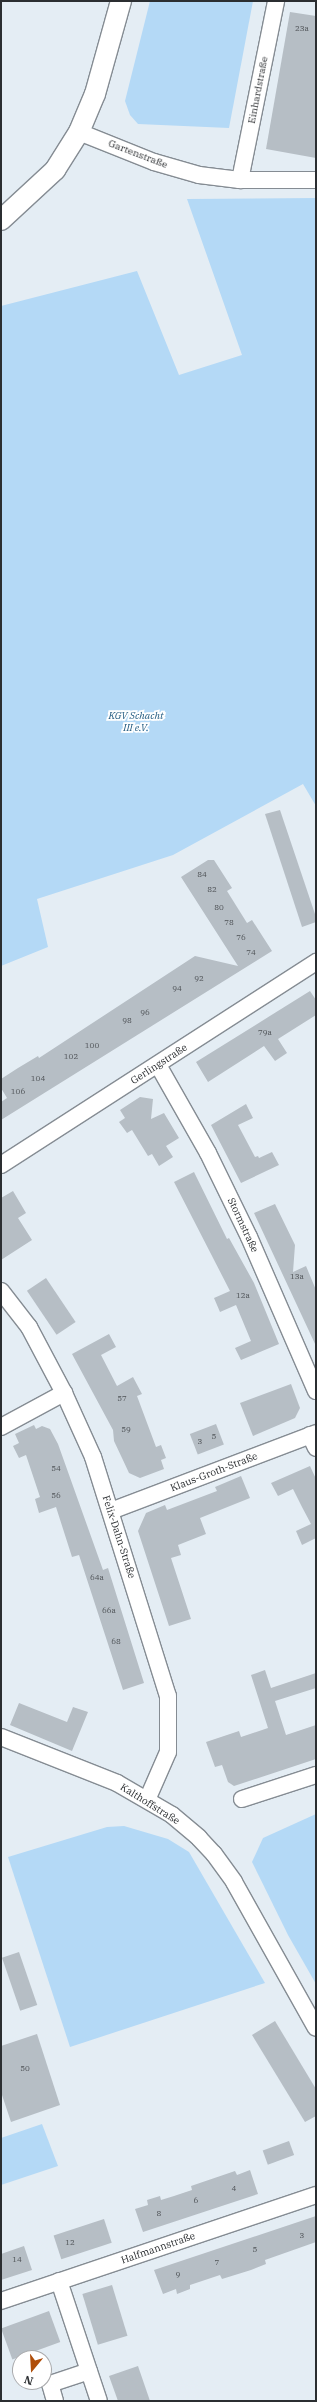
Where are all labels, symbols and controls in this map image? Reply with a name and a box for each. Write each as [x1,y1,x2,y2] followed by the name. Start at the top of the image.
[295,24,309,34] house number: 23a
[246,55,270,125] street label: Einhardstraße
[107,137,169,171] street label: Gartenstraße
[108,709,164,732] park label: KGV Schacht III e.V.
[197,870,207,880] house number: 84
[207,885,217,895] house number: 82
[214,903,224,913] house number: 80
[224,918,234,928] house number: 78
[236,933,246,943] house number: 76
[246,948,256,958] house number: 74
[194,974,204,984] house number: 92
[172,984,182,994] house number: 94
[140,1008,150,1018] house number: 96
[122,1016,132,1026] house number: 98
[258,1028,272,1038] house number: 79a
[85,1041,99,1051] house number: 100
[128,1041,190,1087] street label: Gerlingstraße
[64,1052,78,1062] house number: 102
[31,1074,45,1084] house number: 104
[11,1087,25,1097] house number: 106
[225,1196,261,1254] street label: Stormstraße
[290,1272,304,1282] house number: 13a
[236,1291,250,1301] house number: 12a
[117,1394,127,1404] house number: 57
[121,1425,131,1435] house number: 59
[212,1432,216,1442] house number: 5
[198,1437,202,1447] house number: 3
[169,1450,259,1494] street label: Klaus-Groth-Straße
[51,1464,61,1474] house number: 54
[51,1491,61,1501] house number: 56
[100,1494,138,1580] street label: Felix-Dahn-Straße
[90,1573,104,1583] house number: 64a
[102,1606,116,1616] house number: 66a
[111,1637,121,1647] house number: 68
[118,1781,182,1827] street label: Kalthoffstraße
[20,2064,30,2074] house number: 50
[232,2184,236,2194] house number: 4
[194,2196,198,2206] house number: 6
[157,2209,161,2219] house number: 8
[119,2230,197,2266] street label: Halfmannstraße
[300,2231,304,2241] house number: 3
[65,2238,75,2248] house number: 12
[253,2245,257,2255] house number: 5
[12,2255,22,2265] house number: 14
[215,2258,219,2268] house number: 7
[176,2270,180,2280] house number: 9
[12,2350,52,2390] north arrow
[22,2372,35,2388] text: N

